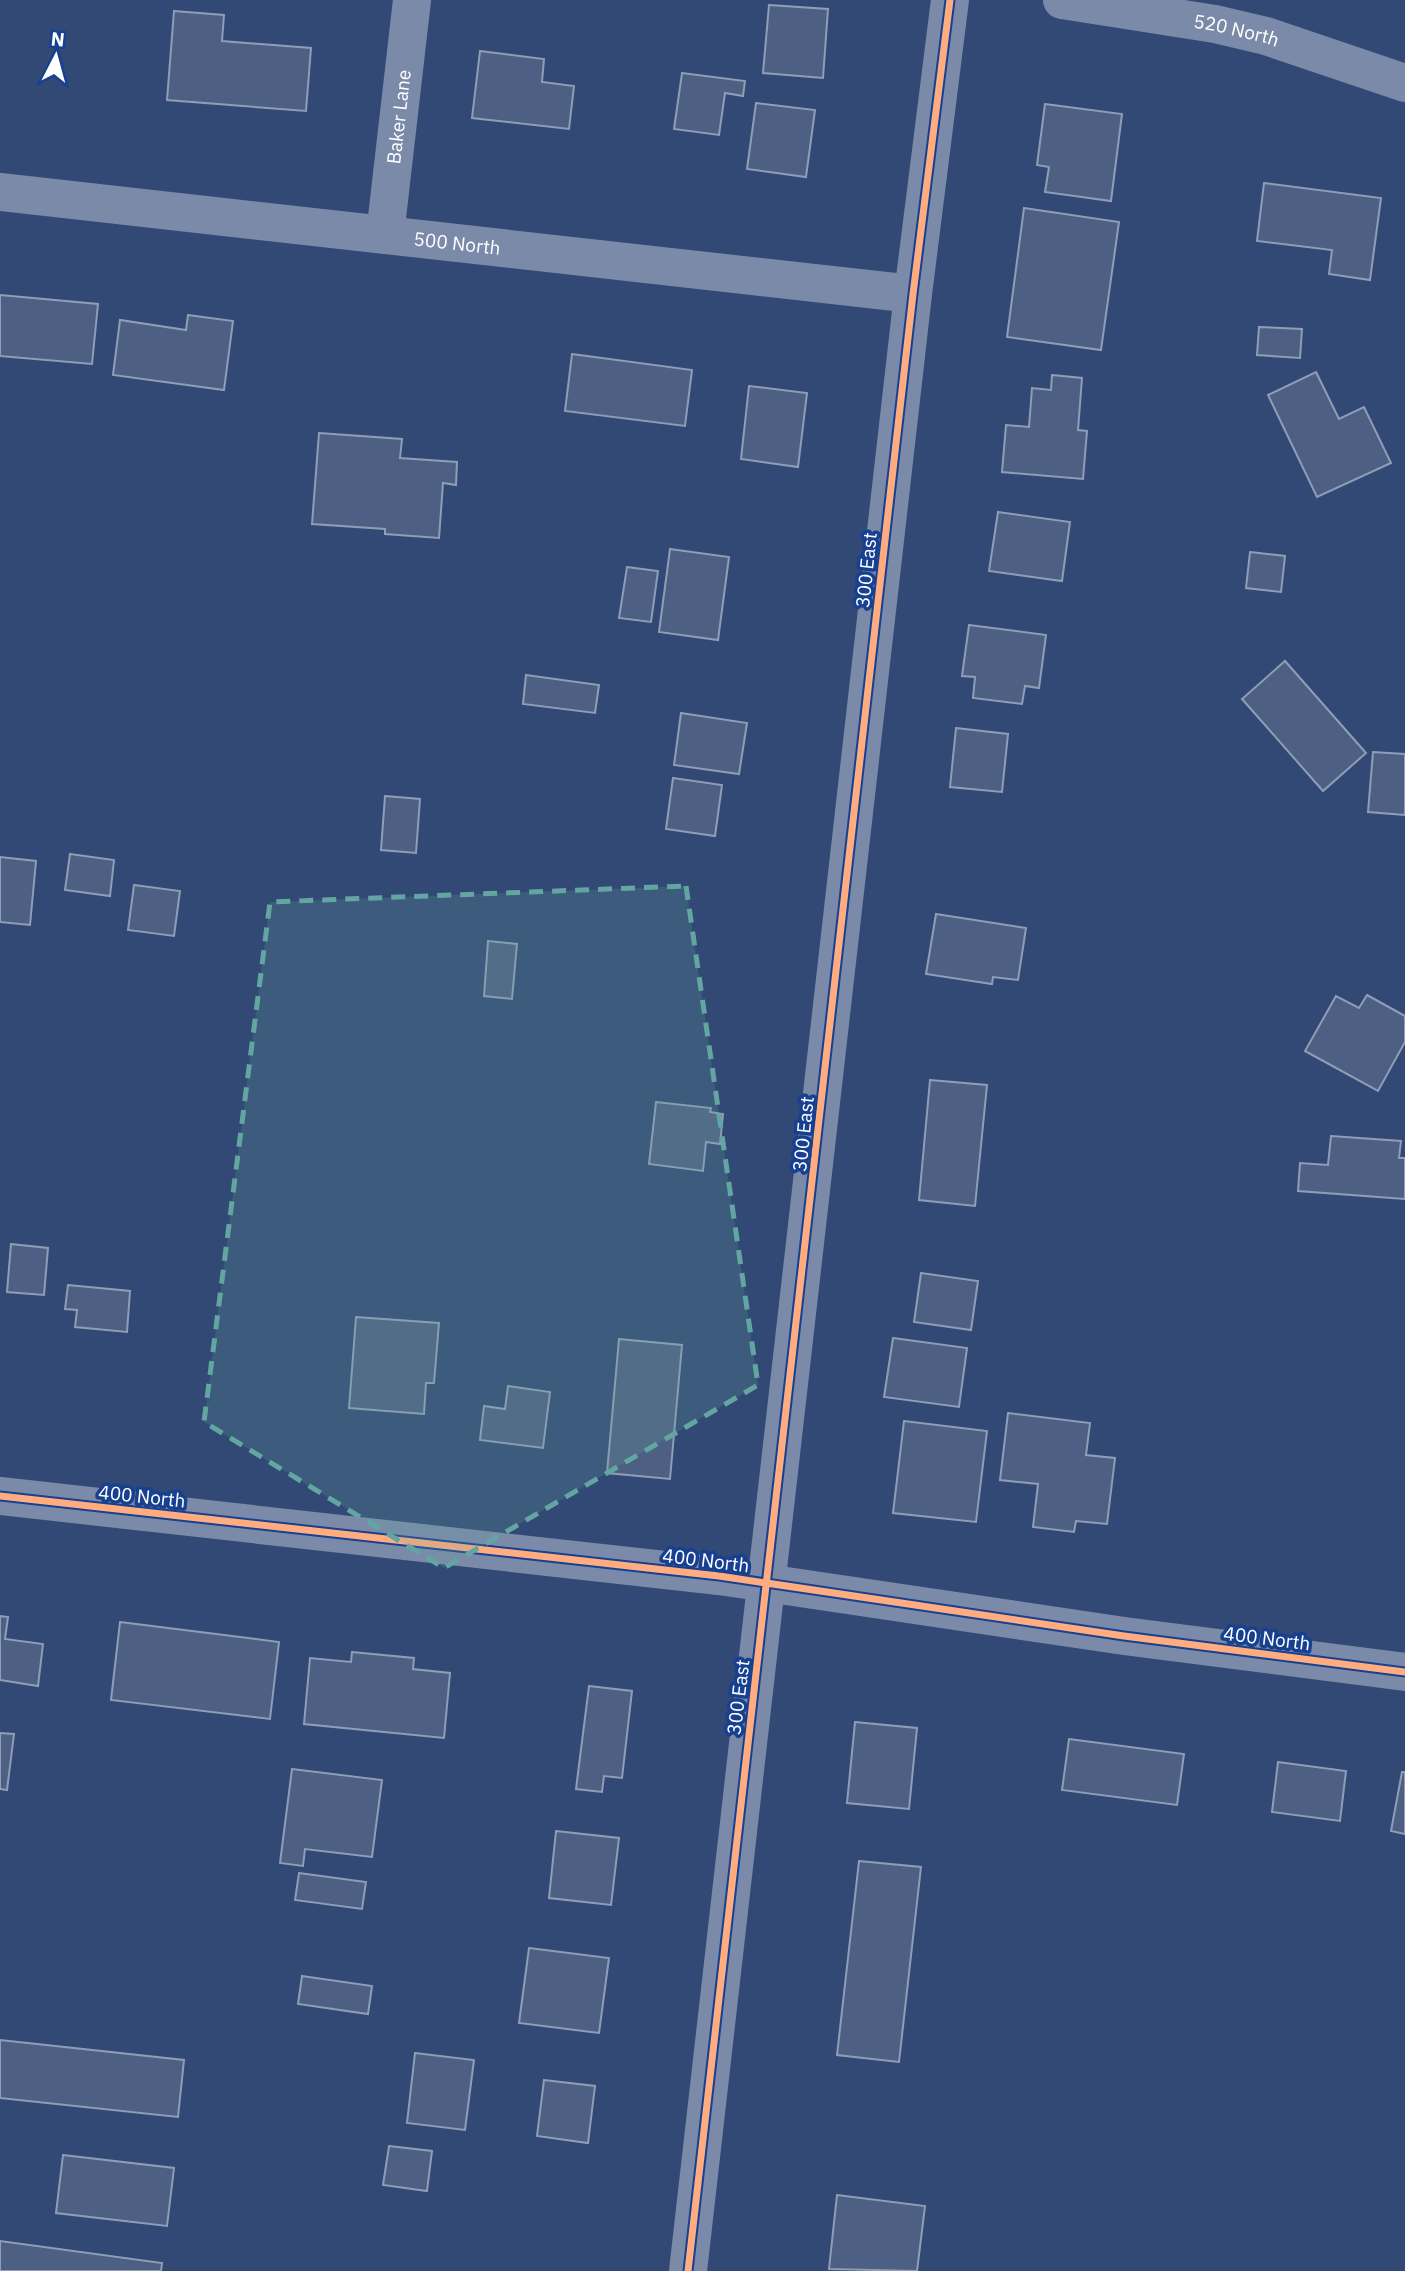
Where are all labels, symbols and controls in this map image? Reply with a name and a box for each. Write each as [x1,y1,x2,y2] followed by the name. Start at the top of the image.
[1192,9,1283,52] street label: 520 North
[21,21,91,91] north arrow
[50,26,66,52] text: N
[381,68,416,165] street label: Baker Lane
[412,226,502,260] street label: 500 North
[850,531,882,609] street label: 300 East
[787,1095,819,1173] street label: 300 East
[97,1480,187,1512] street label: 400 North
[661,1543,751,1577] street label: 400 North
[1222,1621,1312,1655] street label: 400 North
[721,1658,755,1736] street label: 300 East

